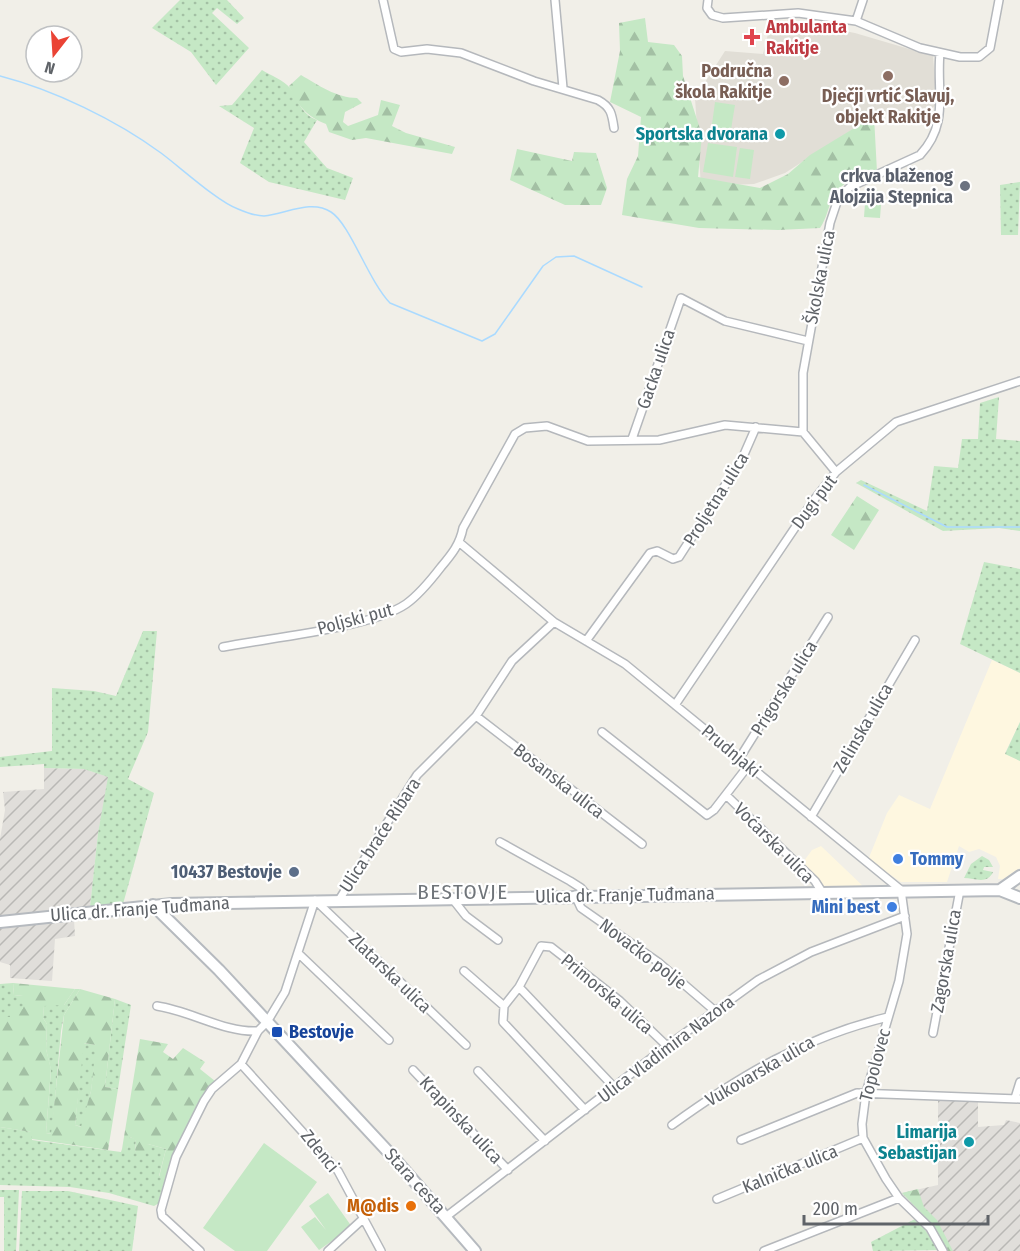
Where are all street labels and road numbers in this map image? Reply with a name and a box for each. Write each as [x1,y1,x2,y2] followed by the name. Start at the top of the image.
[800,228,840,326] street label: Školska ulica
[632,326,680,412] street label: Gacka ulica
[679,448,753,550] street label: Proljetna ulica
[787,471,841,533] street label: Dugi put
[315,598,395,640] street label: Poljski put
[746,636,822,739] street label: Prigorska ulica
[829,679,898,777] street label: Zelinska ulica
[697,720,765,782] street label: Prudnjaki
[509,739,609,823] street label: Bosanska ulica
[335,773,425,896] street label: Ulica braće Ribara
[729,798,819,888] street label: Voćarska ulica
[535,882,715,908] street label: Ulica dr. Franje Tuđmana
[50,892,231,926] street label: Ulica dr. Franje Tuđmana
[926,907,966,1014] street label: Zagorska ulica
[595,914,691,994] street label: Novačko polje
[344,928,436,1018] street label: Zlatarska ulica
[557,949,658,1039] street label: Primorska ulica
[593,990,739,1107] street label: Ulica Vladimira Nazora
[855,1026,895,1104] street label: Topolovec
[702,1031,819,1111] street label: Vukovarska ulica
[415,1072,507,1168] street label: Krapinska ulica
[296,1125,344,1177] street label: Zdenci
[739,1140,841,1198] street label: Kalnička ulica
[380,1144,450,1219] street label: Stara cesta

